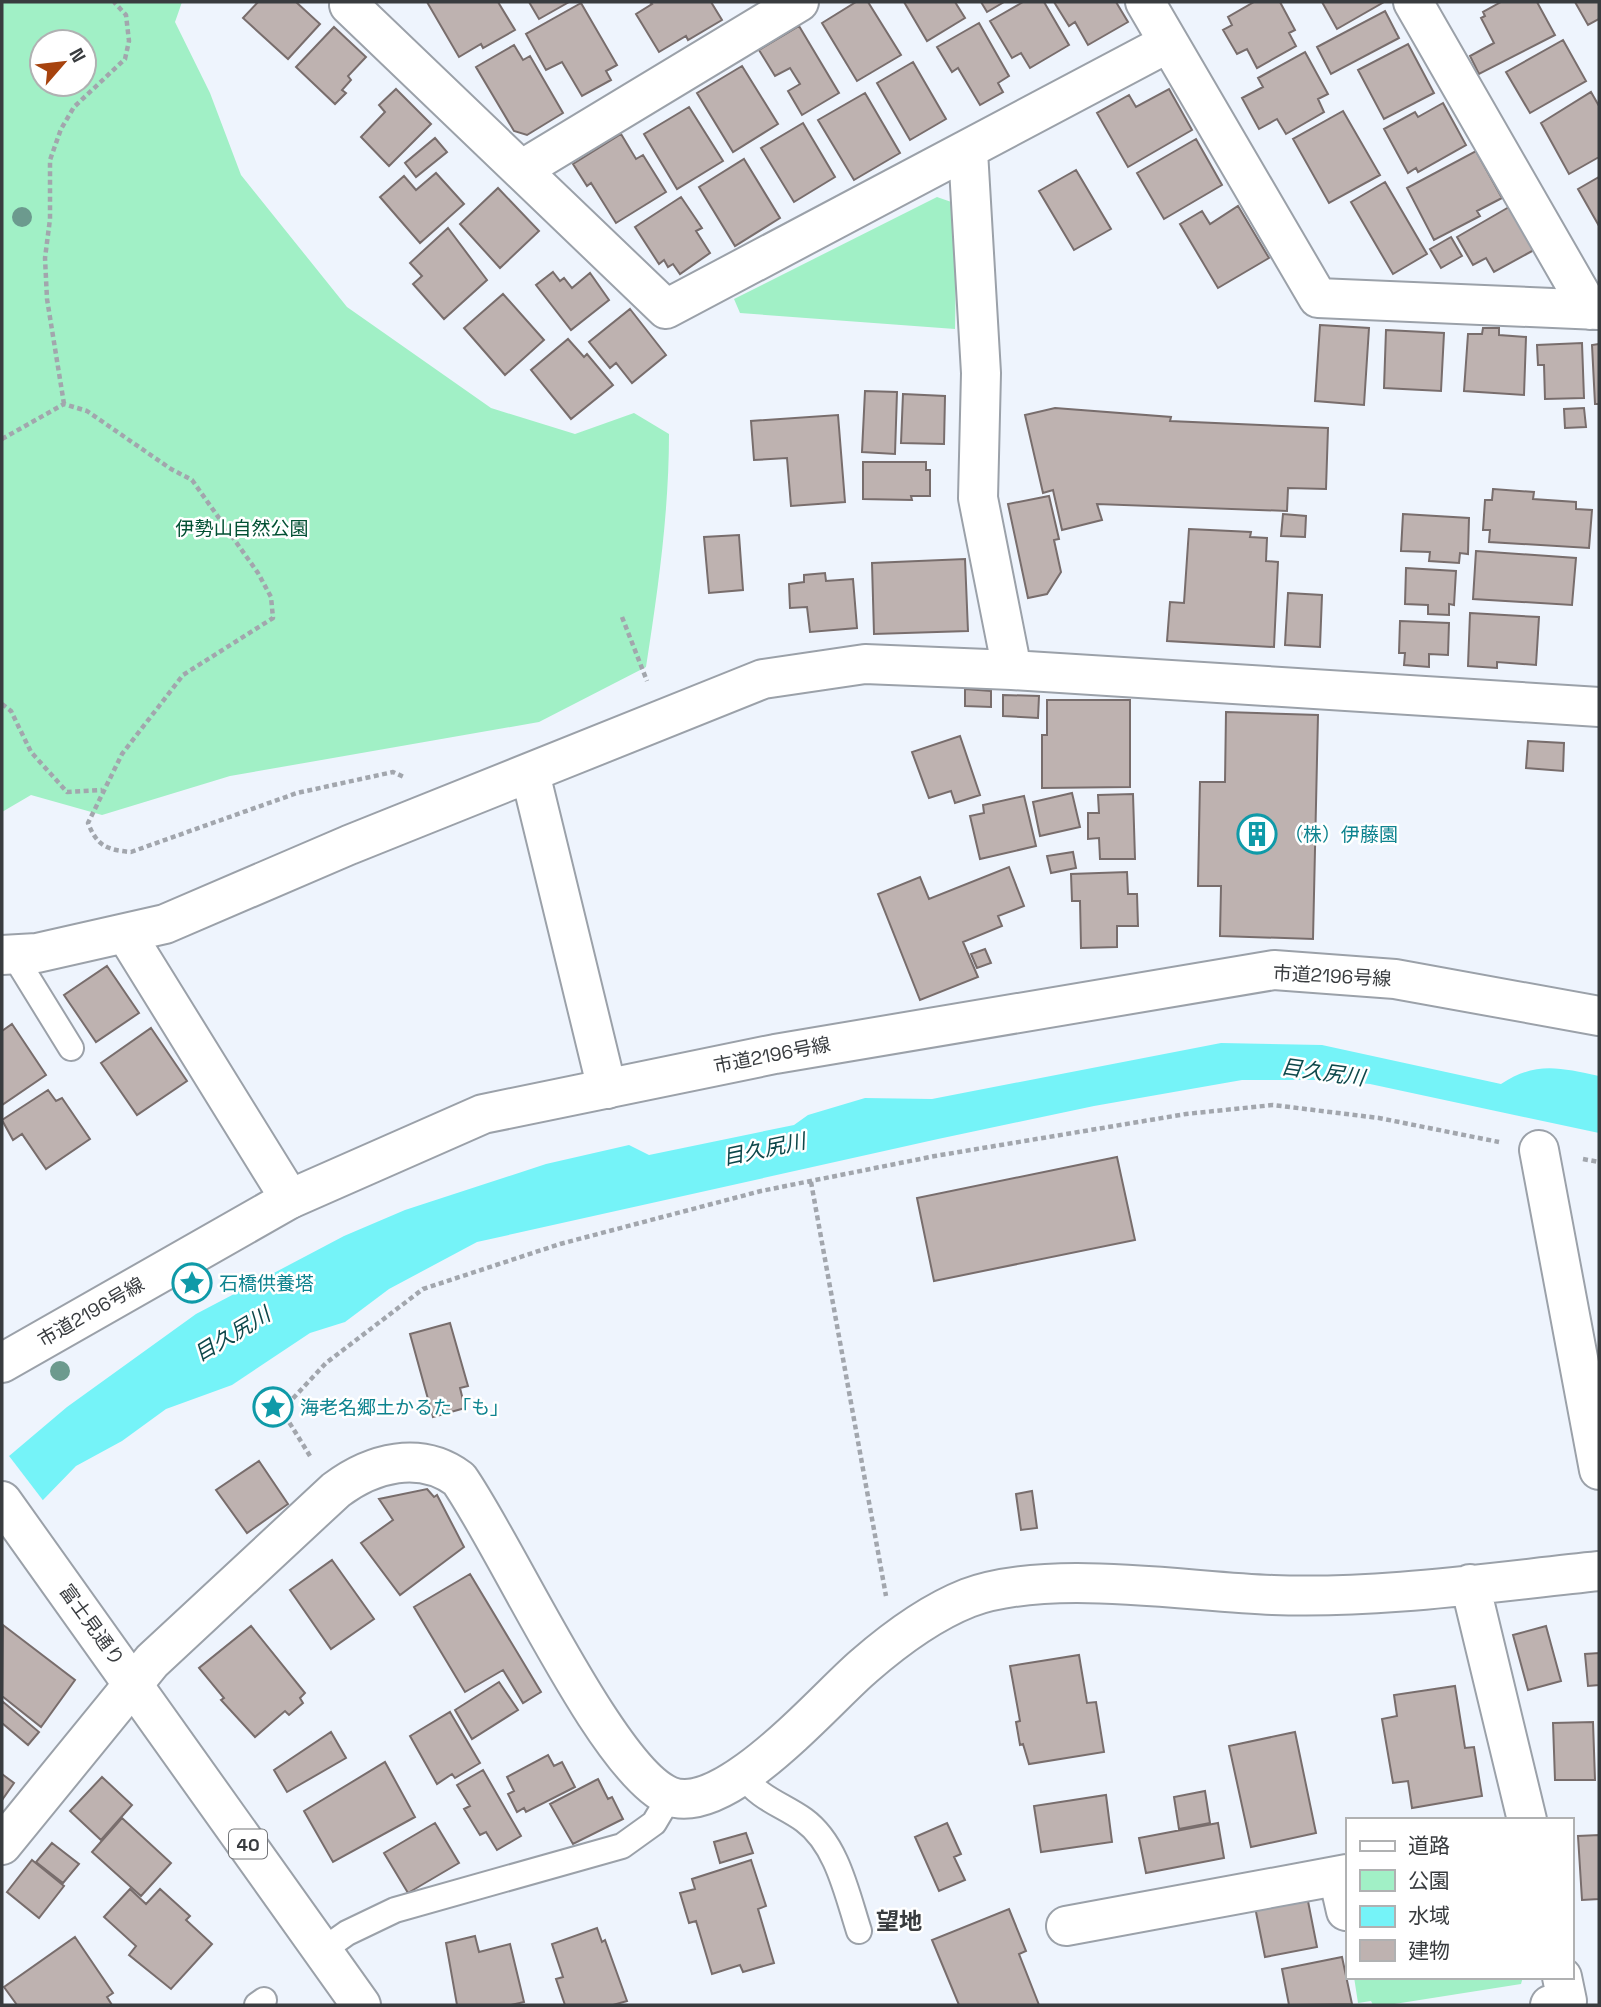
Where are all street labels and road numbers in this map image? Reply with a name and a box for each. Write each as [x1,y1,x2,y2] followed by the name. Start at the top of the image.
[1272,960,1392,992] street label: 市道2196号線
[711,1031,833,1079] street label: 市道2196号線
[33,1272,149,1352] street label: 市道2196号線
[54,1579,130,1671] street label: 富士見通り
[229,1830,267,1858] road number: 40

